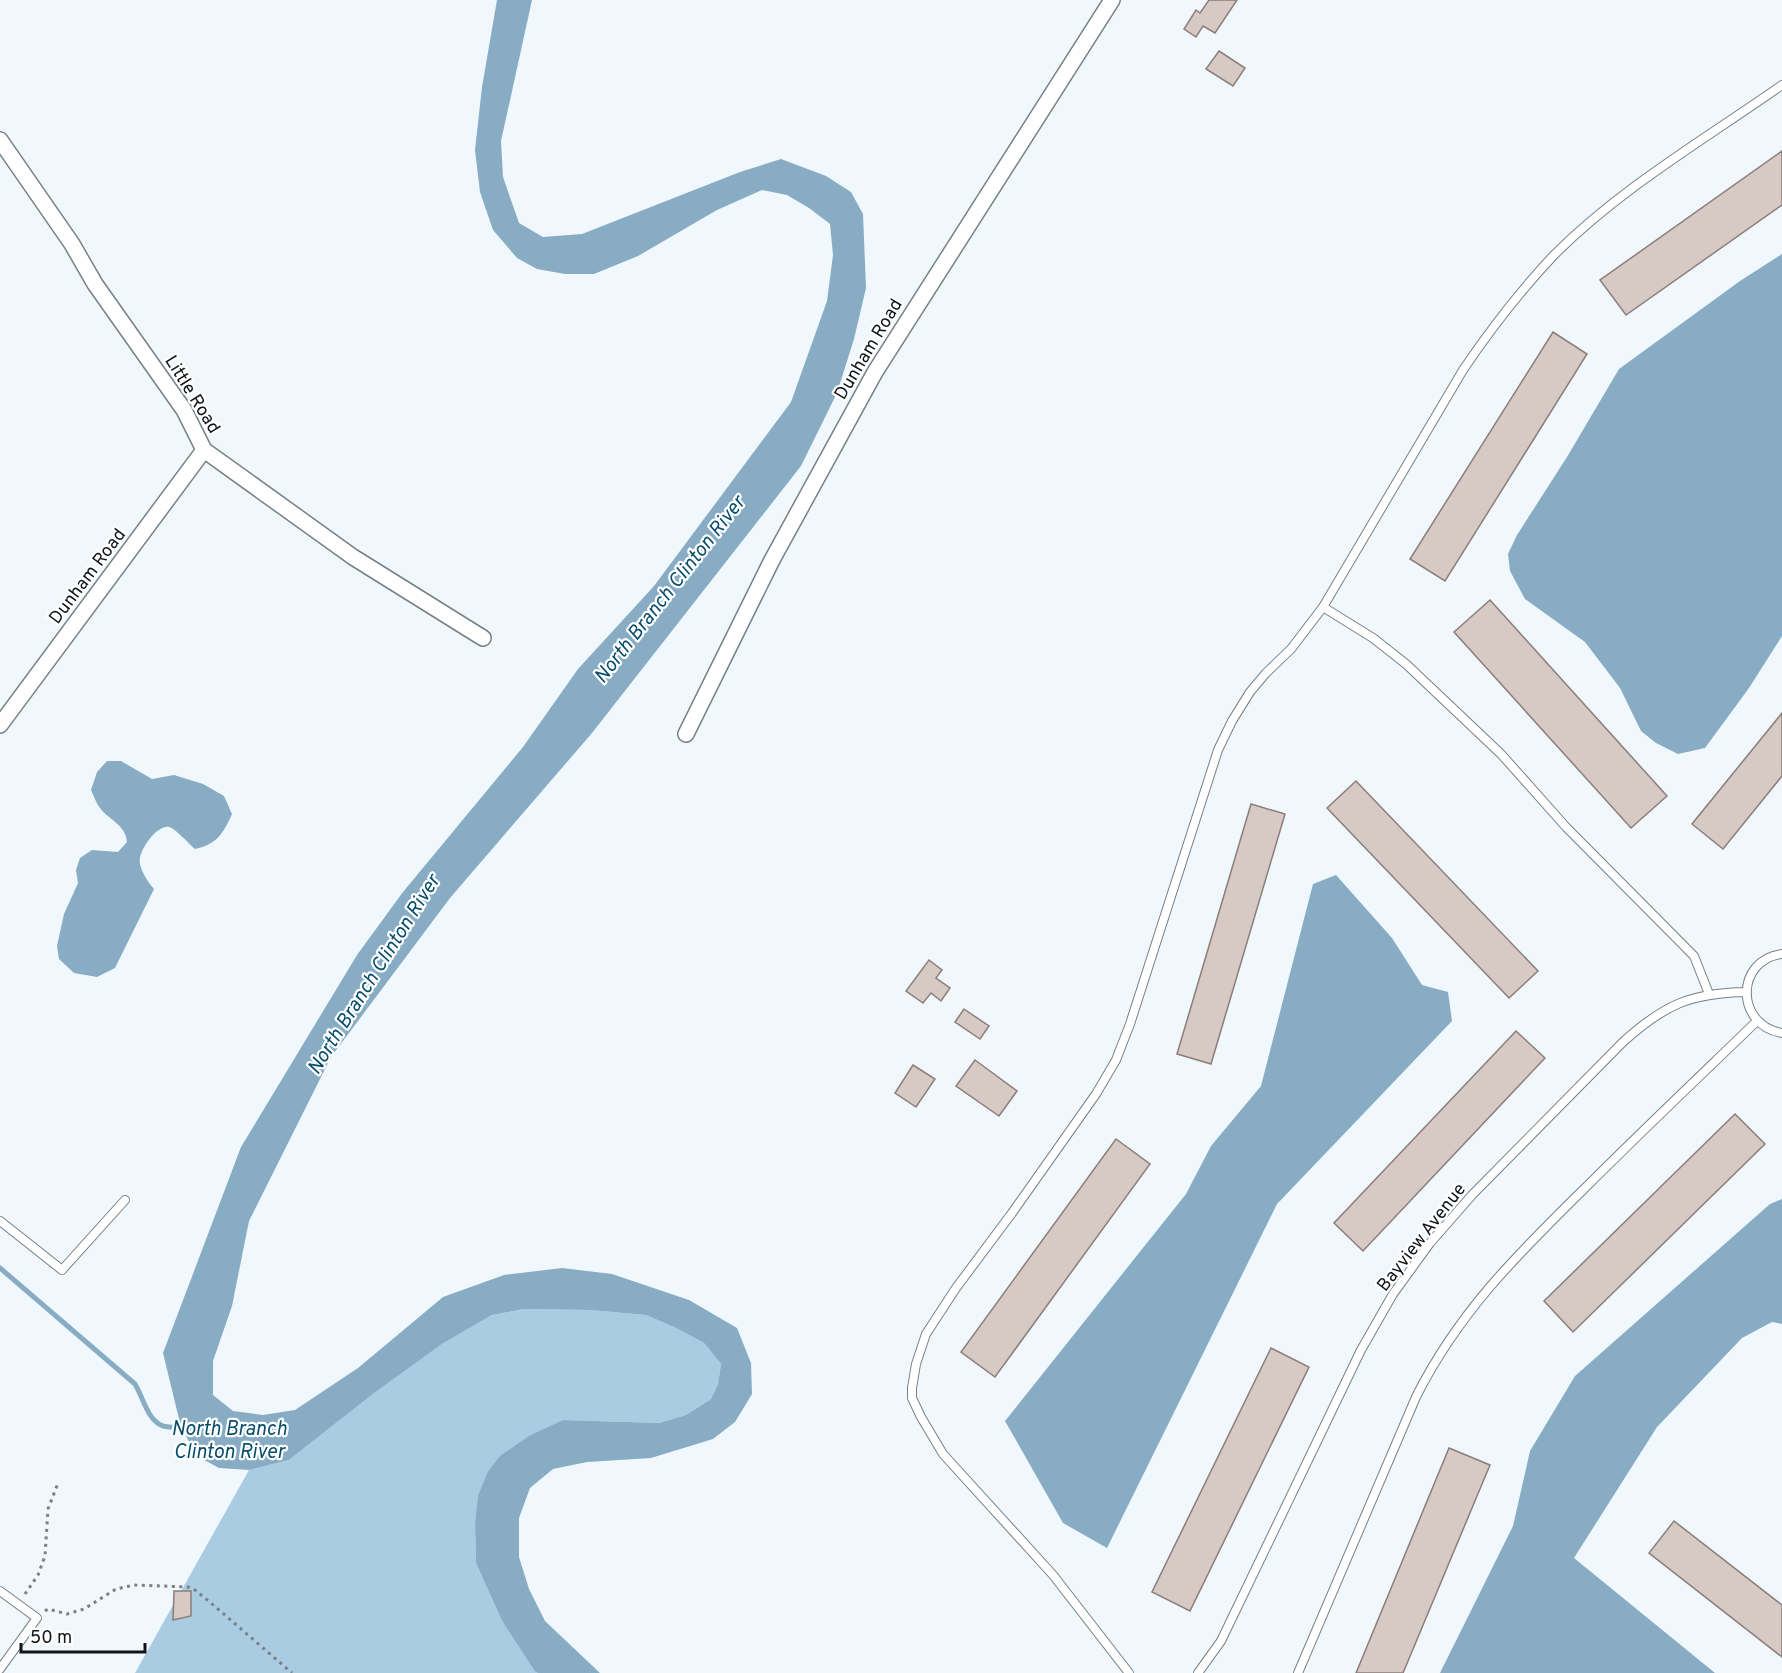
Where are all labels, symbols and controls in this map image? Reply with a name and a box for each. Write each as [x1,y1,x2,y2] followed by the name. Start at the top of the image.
[830,295,908,404] street label: Dunham Road
[159,351,225,438] street label: Little Road
[589,490,753,689] water label: North Branch Clinton River
[45,525,132,629] street label: Dunham Road
[302,869,448,1080] water label: North Branch Clinton River
[1373,1179,1472,1297] street label: Bayview Avenue
[171,1417,287,1466] water label: North Branch Clinton River
[21,1616,146,1654] scale bar
[30,1627,72,1650] text: 50 m

